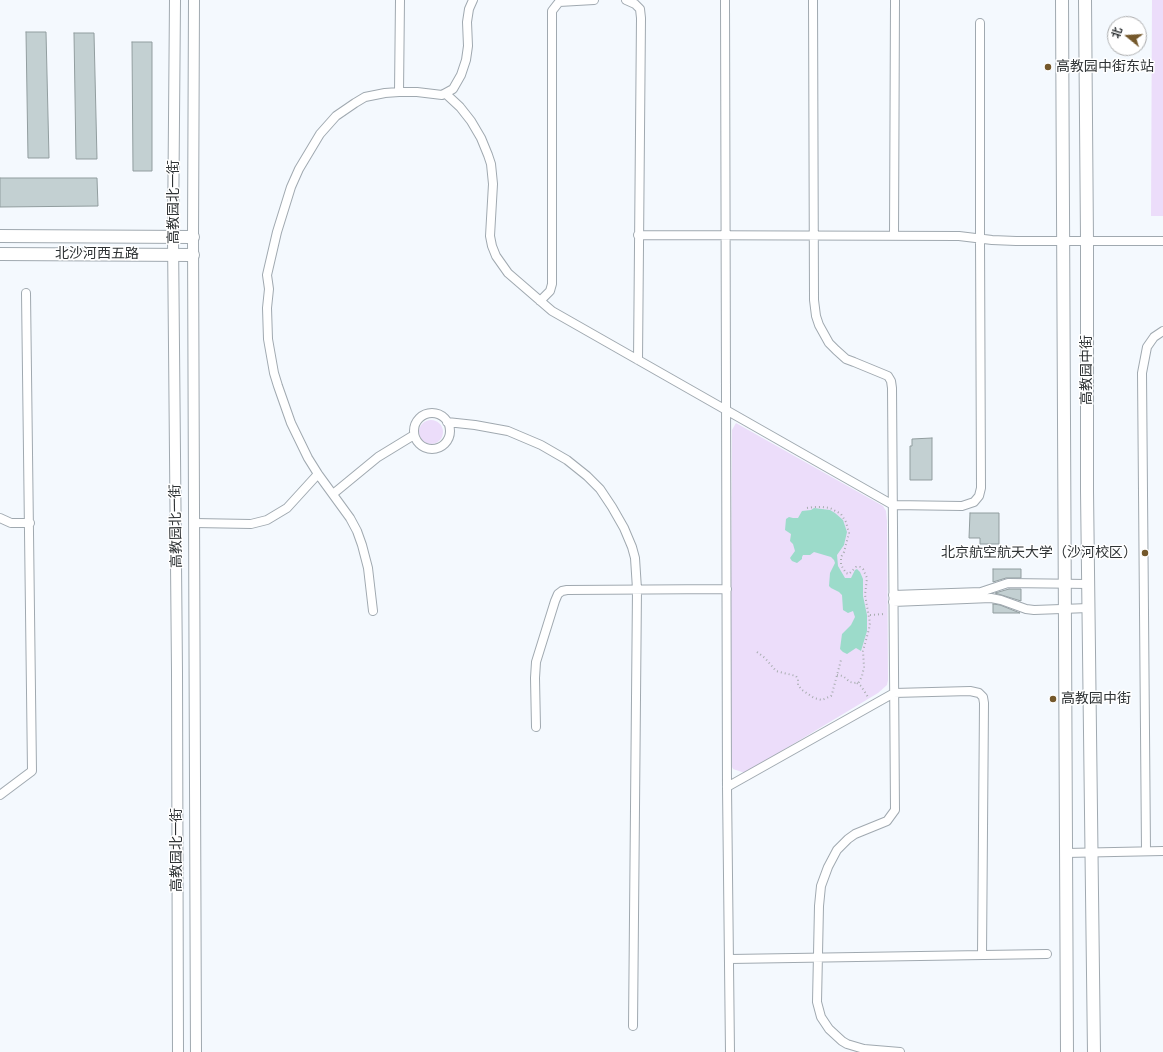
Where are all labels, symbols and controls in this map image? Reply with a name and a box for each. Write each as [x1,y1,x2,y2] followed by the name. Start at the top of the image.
[1107,16,1147,56] north arrow
[1107,25,1125,40] text: 北
[1056,59,1154,75] place label: 高教园中街东站
[1043,62,1053,72] marker: 高教园中街东站
[166,160,182,244] street label: 高教园北一街
[55,246,139,262] street label: 北沙河西五路
[1079,335,1095,405] street label: 高教园中街
[167,484,185,568] street label: 高教园北一街
[941,545,1137,561] place label: 北京航空航天大学（沙河校区）
[1140,548,1150,558] marker: 北京航空航天大学（沙河校区）
[1061,691,1131,707] place label: 高教园中街
[1048,694,1058,704] marker: 高教园中街
[169,808,185,892] street label: 高教园北一街

